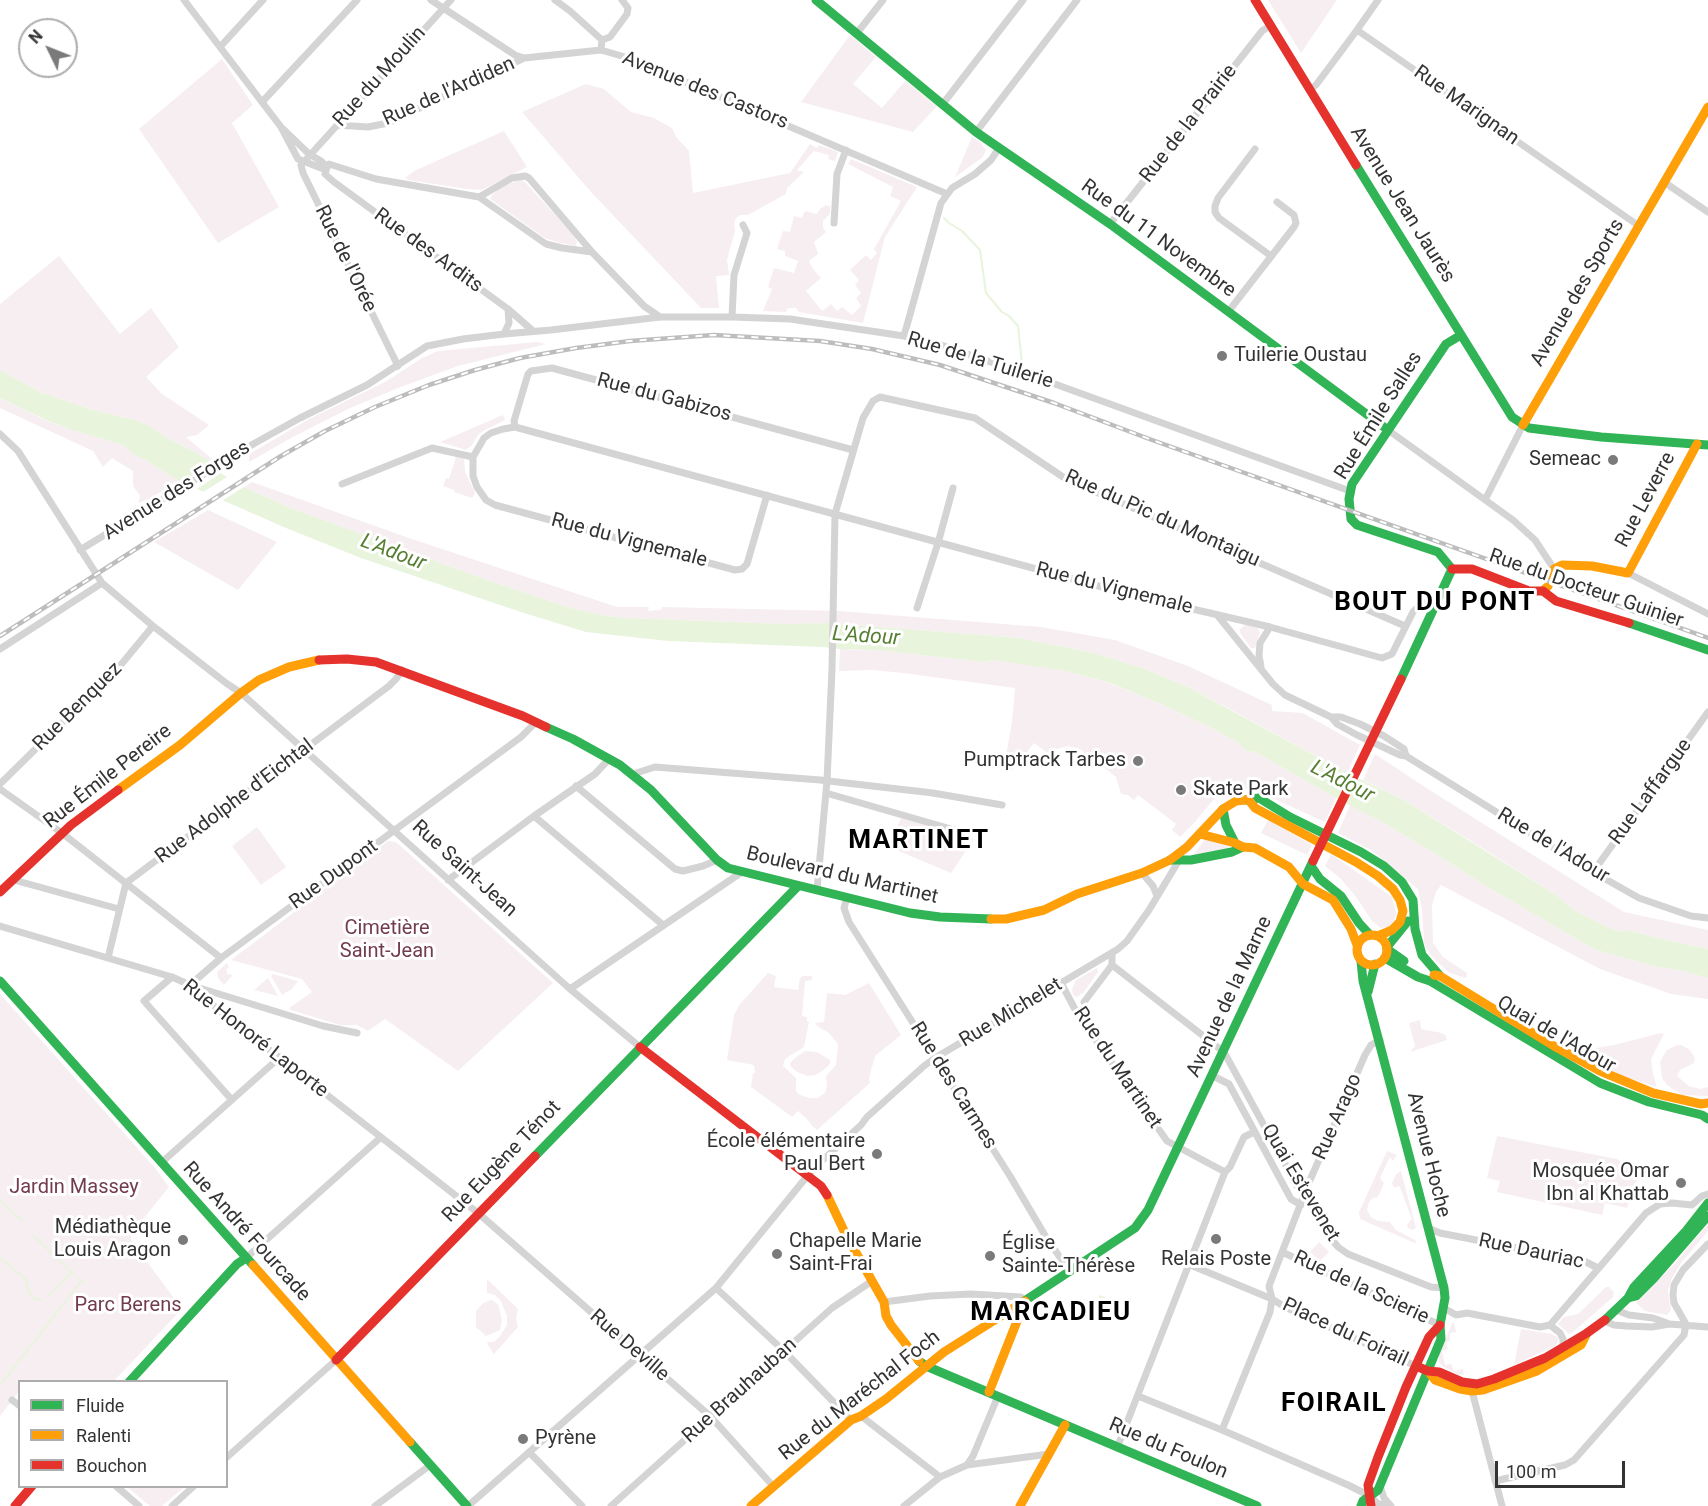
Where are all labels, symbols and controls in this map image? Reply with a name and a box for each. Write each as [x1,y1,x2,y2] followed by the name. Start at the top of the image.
[18,18,78,78] north arrow
[329,22,431,132] street label: Rue du Moulin
[25,26,47,47] text: N
[619,47,791,135] street label: Avenue des Castors
[379,52,519,132] street label: Rue de l'Ardiden
[1135,60,1243,188] street label: Rue de la Prairie
[1409,61,1523,151] street label: Rue Marignan
[1344,123,1460,287] street label: Avenue Jean Jaurès
[1076,175,1240,303] street label: Rue du 11 Novembre
[309,202,381,316] street label: Rue de l'Orée
[369,203,487,299] street label: Rue des Ardits
[1526,215,1630,371] street label: Avenue des Sports
[904,327,1056,395] street label: Rue de la Tuilerie
[1234,344,1367,368] place label: Tuilerie Oustau
[1330,348,1428,484] street label: Rue Émile Salles
[1215,349,1229,363] marker: Tuilerie Oustau
[594,369,734,427] street label: Rue du Gabizos
[99,436,255,546] street label: Avenue des Forges
[1529,448,1601,472] place label: Semeac
[1611,448,1681,552] street label: Rue Leverre
[1606,453,1620,467] marker: Semeac
[1061,465,1263,573] street label: Rue du Pic du Montaigu
[548,509,710,573] street label: Rue du Vignemale
[357,529,429,577] water label: L'Adour
[1486,544,1686,634] street label: Rue du Docteur Guinier
[1033,558,1195,620] street label: Rue du Vignemale
[1334,587,1536,619] district label: BOUT DU PONT
[831,622,901,652] water label: L'Adour
[29,658,127,756] street label: Rue Benquez
[39,720,177,834] street label: Rue Émile Pereire
[1605,734,1697,850] street label: Rue Laffargue
[151,735,319,869] street label: Rue Adolphe d'Eichtal
[964,749,1126,773] place label: Pumptrack Tarbes
[1131,754,1145,768] marker: Pumptrack Tarbes
[1306,755,1378,809] water label: L'Adour
[1193,778,1288,802] place label: Skate Park
[1174,783,1188,797] marker: Skate Park
[1493,803,1613,889] street label: Rue de l'Adour
[406,816,522,922] street label: Rue Saint-Jean
[848,825,990,857] district label: MARTINET
[285,835,383,915] street label: Rue Dupont
[744,842,940,910] street label: Boulevard du Martinet
[1182,913,1278,1081] street label: Avenue de la Marne
[340,917,434,964] park label: Cimetière Saint-Jean
[955,973,1067,1053] street label: Rue Michelet
[178,975,332,1103] street label: Rue Honoré Laporte
[1492,991,1620,1079] street label: Quai de l'Adour
[1068,1003,1166,1133] street label: Rue du Martinet
[904,1018,1002,1154] street label: Rue des Carmes
[1308,1070,1368,1164] street label: Rue Arago
[1401,1090,1455,1220] street label: Avenue Hoche
[438,1096,566,1228] street label: Rue Eugène Ténot
[1256,1120,1344,1246] street label: Quai Estevenet
[707,1130,865,1177] place label: École élémentaire Paul Bert
[870,1147,884,1161] marker: École élémentaire Paul Bert
[177,1157,315,1307] street label: Rue André Fourcade
[1532,1160,1669,1207] place label: Mosquée Omar Ibn al Khattab
[9,1176,139,1200] park label: Jardin Massey
[1674,1176,1688,1190] marker: Mosquée Omar Ibn al Khattab
[54,1216,171,1263] place label: Médiathèque Louis Aragon
[1476,1229,1586,1275] street label: Rue Dauriac
[789,1230,922,1277] place label: Chapelle Marie Saint-Frai
[1002,1232,1135,1279] place label: Église Sainte-Thérèse
[1209,1232,1223,1246] marker: Relais Poste
[176,1233,190,1247] marker: Médiathèque Louis Aragon
[1290,1246,1432,1330] street label: Rue de la Scierie
[770,1247,784,1261] marker: Chapelle Marie Saint-Frai
[1161,1248,1271,1272] place label: Relais Poste
[983,1249,997,1263] marker: Église Sainte-Thérèse
[1278,1293,1412,1373] street label: Place du Foirail
[74,1294,182,1318] park label: Parc Berens
[970,1297,1132,1329] district label: MARCADIEU
[584,1305,674,1387] street label: Rue Deville
[775,1326,945,1466] street label: Rue du Maréchal Foch
[678,1333,802,1449] street label: Rue Brauhauban
[18,1380,228,1488] legend
[1281,1388,1387,1420] district label: FOIRAIL
[76,1395,124,1416] text: Fluide
[1105,1413,1231,1485] street label: Rue du Foulon
[76,1425,131,1446] text: Ralenti
[535,1427,596,1451] place label: Pyrène
[516,1432,530,1446] marker: Pyrène
[1498,1449,1628,1487] scale bar
[76,1455,147,1476] text: Bouchon
[1506,1461,1557,1482] text: 100 m

